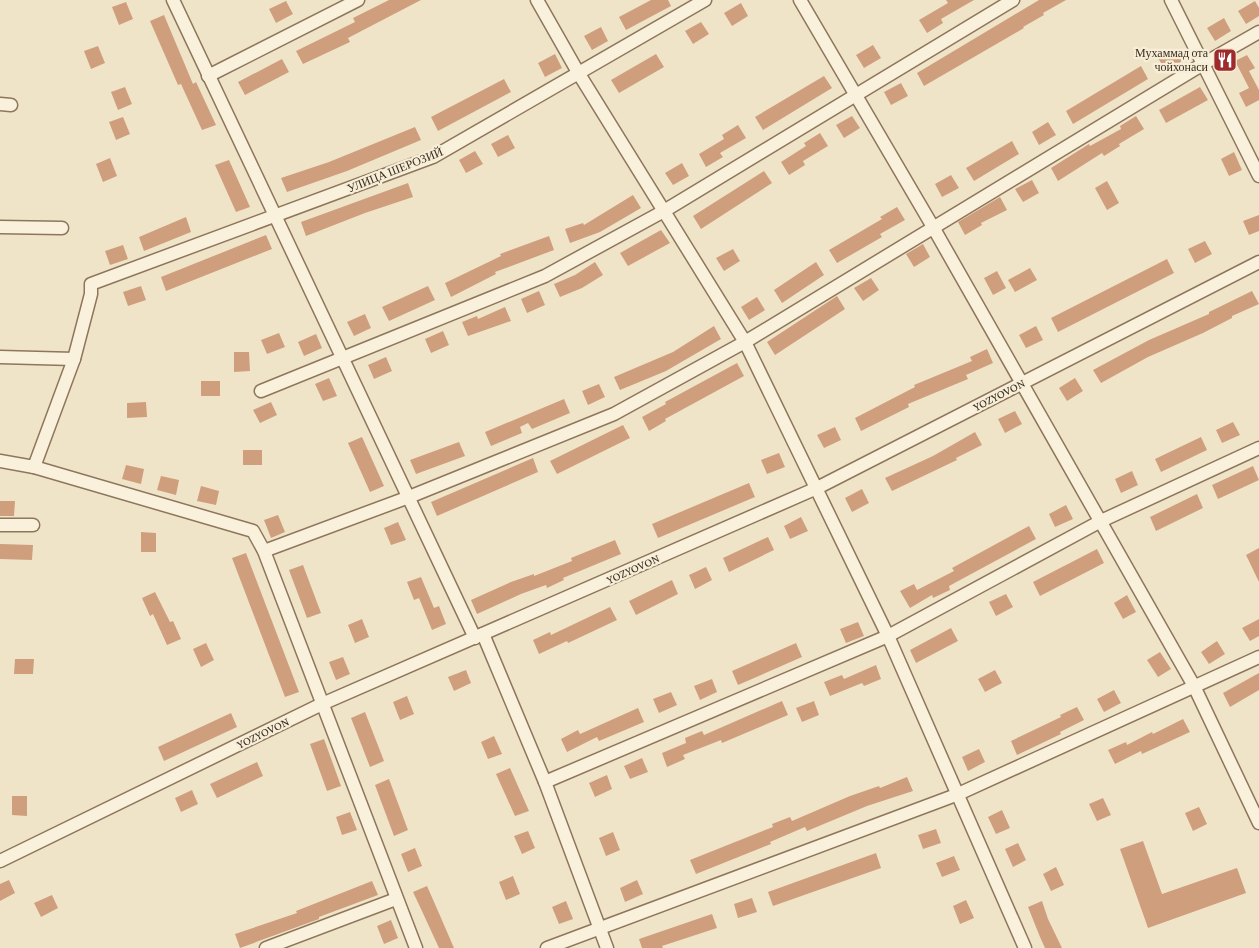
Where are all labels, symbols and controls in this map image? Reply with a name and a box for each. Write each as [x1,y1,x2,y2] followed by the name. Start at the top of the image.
[1135,46,1209,74] place label: Мухаммад ота чойхонаси
[1212,47,1238,73] restaurant icon: Мухаммад ота чойхонаси
[345,144,445,196] street label: УЛИЦА ШЕРОЗИЙ
[971,376,1027,414] street label: YOZYOVON
[604,551,662,587] street label: YOZYOVON
[235,714,292,752] street label: YOZYOVON

